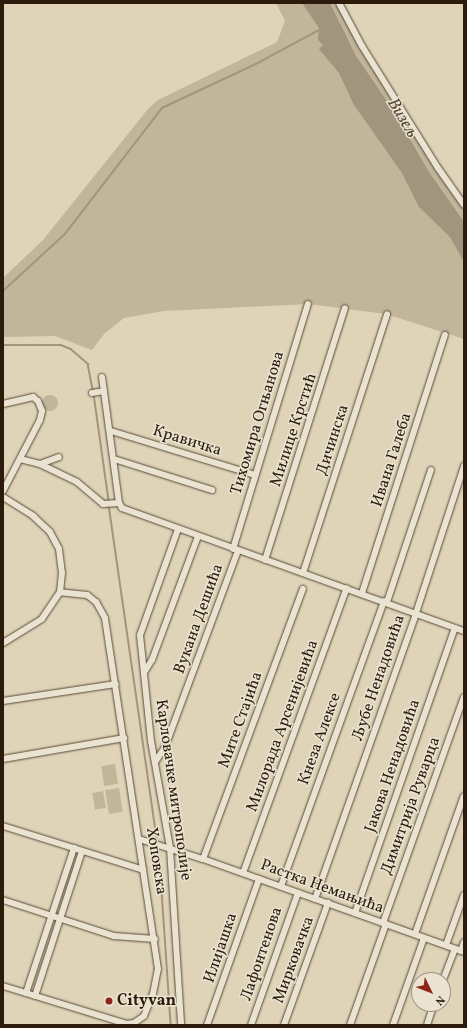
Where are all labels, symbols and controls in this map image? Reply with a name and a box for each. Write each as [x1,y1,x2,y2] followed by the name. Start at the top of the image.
[382,94,422,142] water label: Визељ
[227,349,289,497] street label: Тихомира Огњанова
[267,371,321,489] street label: Милице Крстић
[313,402,353,478] street label: Дичинска
[368,411,416,509] street label: Ивана Галеба
[150,421,224,461] street label: Кравичка
[170,561,228,677] street label: Вукана Дешића
[348,612,410,744] street label: Љубе Ненадовића
[243,637,323,815] street label: Милорада Арсенијевића
[215,669,267,771] street label: Мите Стајића
[294,690,346,788] street label: Кнеза Алексе
[361,697,425,835] street label: Јакова Ненадовића
[151,698,195,882] street label: Карловачке митрополије
[377,734,445,878] street label: Димитрија Руварца
[141,826,171,896] street label: Хоповска
[258,856,386,918] street label: Растка Немањића
[237,904,287,1004] street label: Лафонтенова
[200,910,242,986] street label: Илијашка
[269,914,319,1006] street label: Мирковачка
[411,972,451,1012] north arrow
[117,991,176,1011] place label: Cityvan
[431,992,448,1008] text: N
[104,996,114,1006] marker: Cityvan

